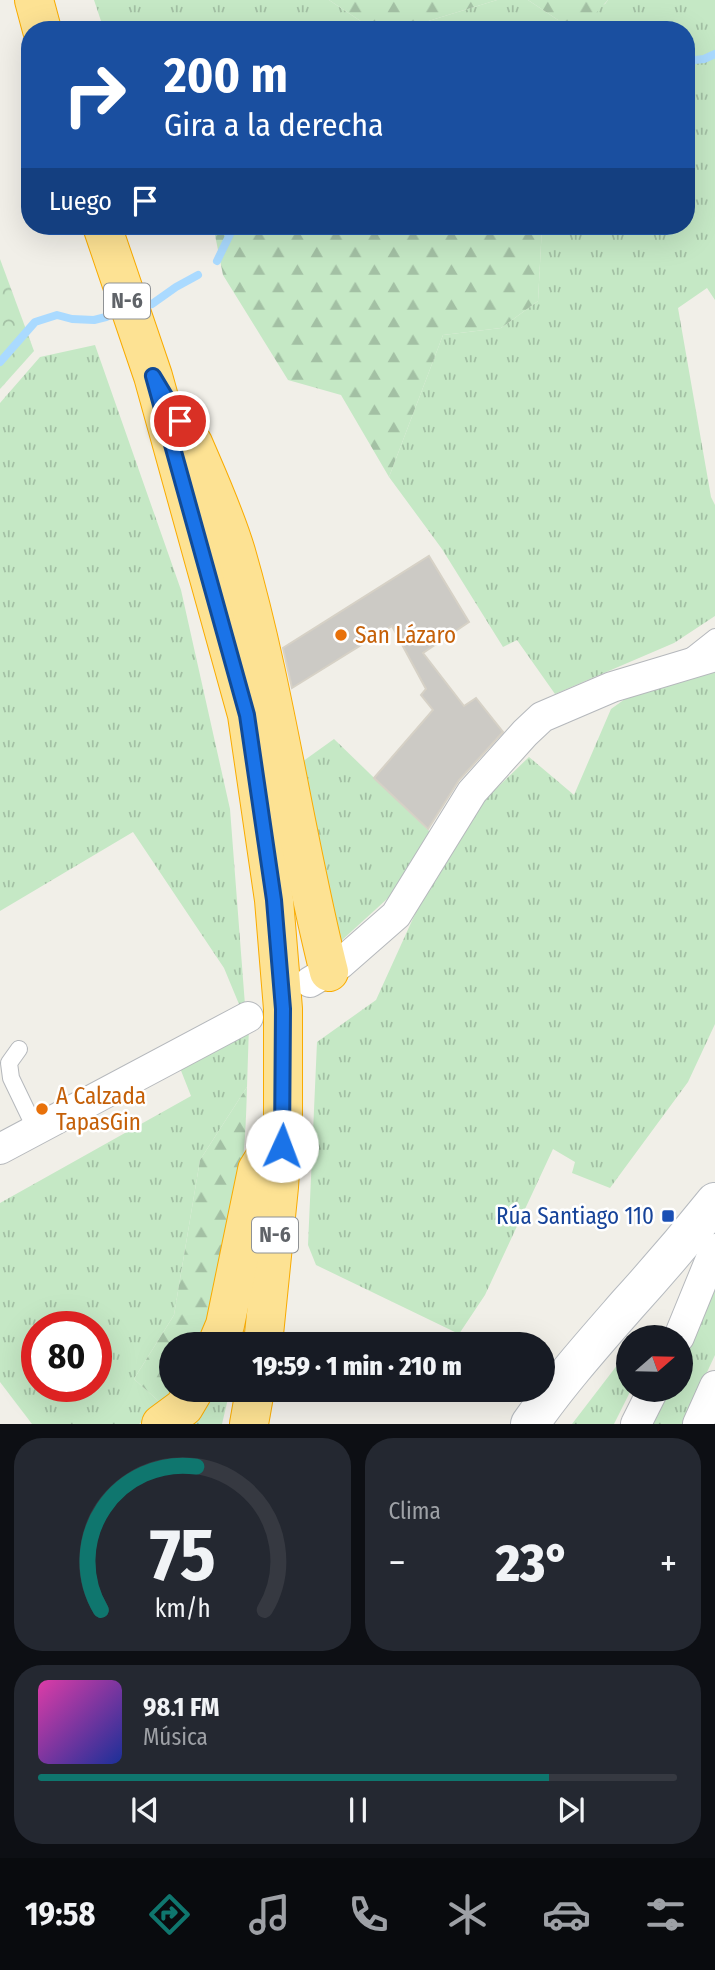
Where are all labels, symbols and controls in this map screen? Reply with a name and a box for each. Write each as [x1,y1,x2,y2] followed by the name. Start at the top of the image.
[164,46,288,105] text: 200 m
[49,49,140,140] icon: right
[164,106,384,144] text: Gira a la derecha
[126,182,164,220] icon: arrive
[49,186,112,217] text: Luego
[104,284,150,318] road number: N-6
[150,391,210,451] pin
[161,402,199,440] icon: arrive
[355,621,456,649] place label: San Lázaro
[333,627,349,643] marker: San Lázaro
[56,1082,146,1136] place label: A Calzada TapasGin
[34,1101,50,1117] marker: A Calzada TapasGin
[245,1109,319,1183] position arrow
[496,1202,654,1230] place label: Rúa Santiago 110
[660,1208,676,1224] marker: Rúa Santiago 110
[252,1218,298,1252] road number: N-6
[21,1311,112,1402] speed limit sign: 80
[616,1325,693,1402] north arrow
[616,1325,693,1402] map controls
[252,1351,462,1382] text: 19:59 · 1 min · 210 m
[389,1497,441,1525] text: Clima
[149,1513,215,1600] text: 75
[496,1532,570,1595] text: 23°
[389,1540,406,1586] text: −
[660,1540,677,1586] text: +
[154,1594,210,1624] text: km/h
[143,1692,219,1723] text: 98.1 FM
[143,1723,208,1751] text: Música
[126,1791,164,1829] icon: previous
[339,1791,377,1829] icon: pause
[552,1791,590,1829] icon: next
[145,1890,194,1939] icon: directions
[245,1890,294,1939] icon: music
[344,1890,393,1939] icon: phone
[443,1890,492,1939] icon: climate
[542,1890,591,1939] icon: car
[641,1890,690,1939] icon: filters
[25,1895,95,1933] text: 19:58

